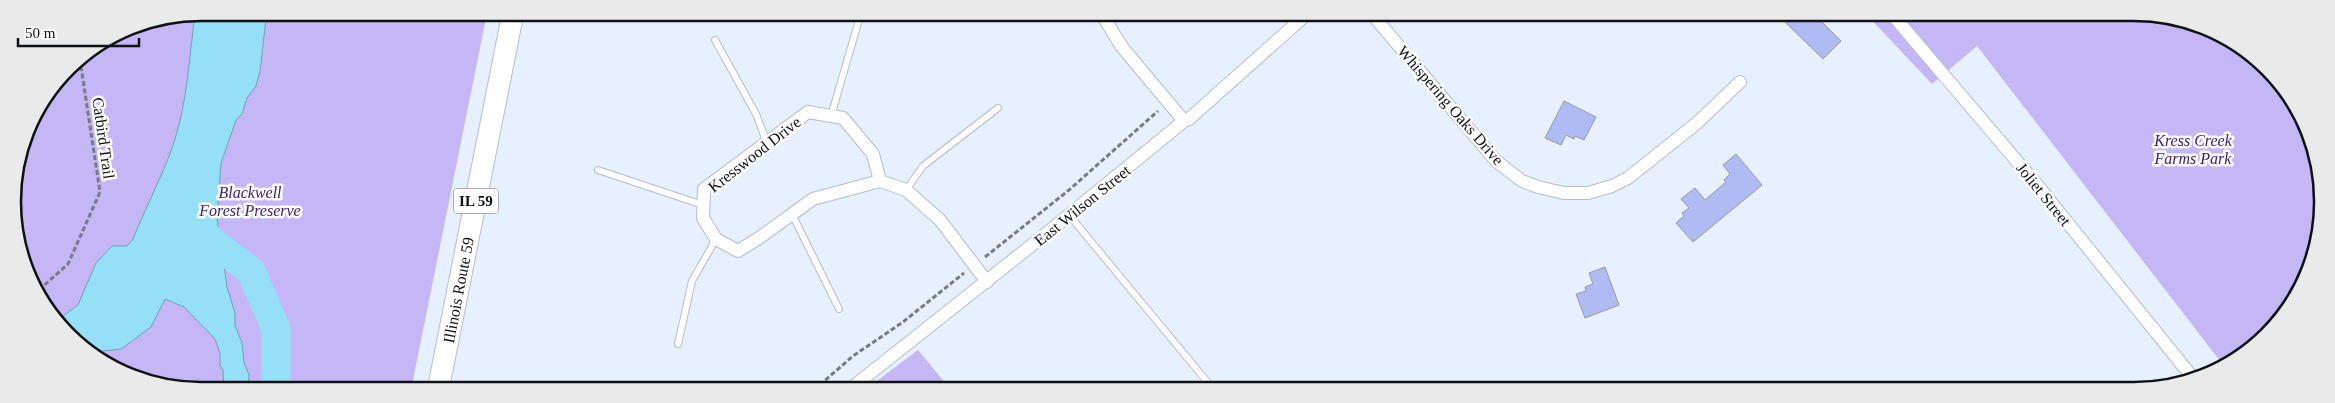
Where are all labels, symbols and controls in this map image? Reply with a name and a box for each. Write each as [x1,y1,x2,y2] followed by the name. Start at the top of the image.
[18,15,139,47] scale bar
[25,25,56,41] text: 50 m
[1394,42,1507,169] street label: Whispering Oaks Drive
[89,96,118,181] street label: Catbird Trail
[705,113,804,196] street label: Kresswood Drive
[2153,132,2233,167] park label: Kress Creek Farms Park
[2013,159,2074,230] street label: Joliet Street
[1031,161,1134,249] street label: East Wilson Street
[198,184,301,219] park label: Blackwell Forest Preserve
[454,188,498,214] road number: IL 59
[440,236,477,345] street label: Illinois Route 59

